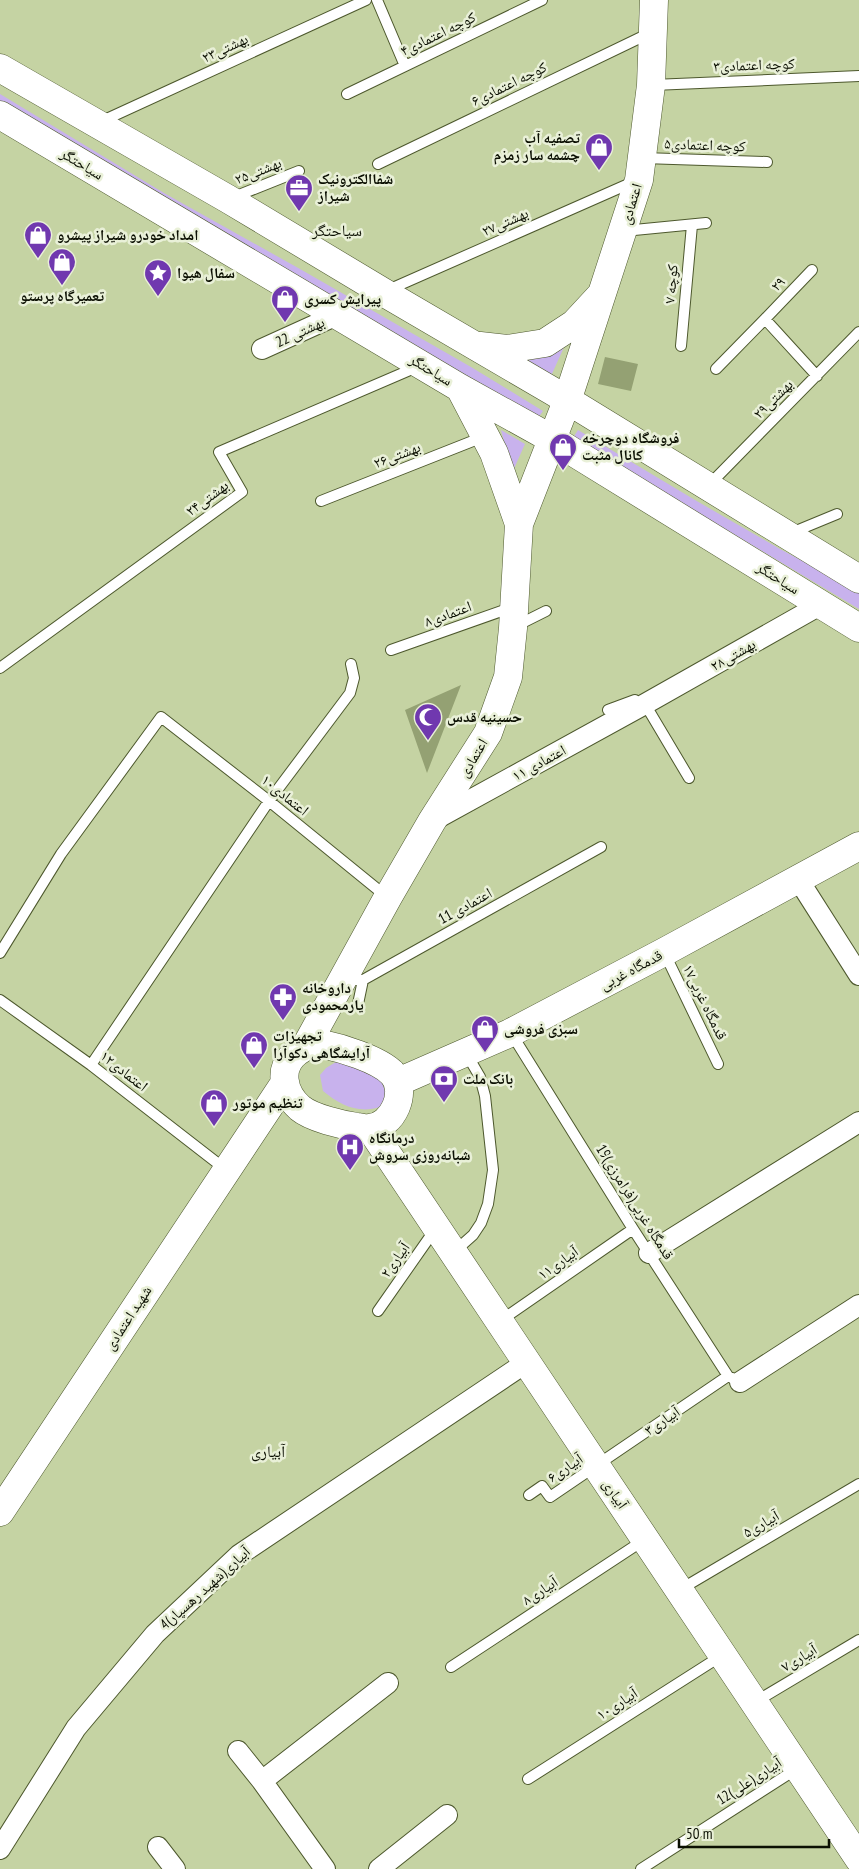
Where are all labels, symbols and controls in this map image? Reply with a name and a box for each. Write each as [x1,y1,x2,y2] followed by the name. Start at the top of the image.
[397,7,479,61] street label: کوچه اعتمادی۴
[199,29,251,67] street label: ۲۳بهشتی
[713,54,795,76] street label: کوچه اعتمادی۳
[468,57,550,111] street label: کوچه اعتمادی۶
[494,128,580,165] place label: تصفیه آب چشمه سار زمزم
[584,132,614,171] shop icon: تصفیه آب چشمه سار زمزم
[664,134,746,156] street label: کوچه اعتمادی۵
[56,143,107,184] street label: سیاحتگر
[232,153,284,189] street label: ۲۵بهشتی
[317,169,393,205] place label: شفاالکترونیک شیراز
[284,173,314,212] office icon: شفاالکترونیک شیراز
[615,181,647,227] street label: اعتمادی
[479,203,531,241] street label: ۲۷بهشتی
[23,220,53,259] shop icon: امداد خودرو شیراز پیشرو
[311,220,362,240] district label: سیاحتگر
[57,225,198,244] place label: امداد خودرو شیراز پیشرو
[47,247,77,286] shop icon: تعمیرگاه پرستو
[143,258,173,297] place icon: سفال هیوا
[177,263,235,282] place label: سفال هیوا
[659,263,682,304] street label: کوچه ۷
[766,272,789,295] street label: ۲۹
[270,284,300,323] shop icon: پیرایش کسری
[20,286,104,305] place label: تعمیرگاه پرستو
[304,289,381,308] place label: پیرایش کسری
[272,312,328,352] street label: 22 بهشتی
[405,349,456,390] street label: سیاحتگر
[749,375,797,423] street label: ۲۹بهشتی
[582,428,679,464] place label: فروشگاه دوچرخه کانال مثبت
[548,432,578,471] shop icon: فروشگاه دوچرخه کانال مثبت
[371,437,423,473] street label: ۲۶بهشتی
[181,475,233,521] street label: ۲۴بهشتی
[752,557,803,598] street label: سیاحتگر
[422,596,474,632] street label: اعتمادی۸
[707,634,759,676] street label: ۲۸بهشتی
[413,702,443,741] mosque icon: حسینیه قدس
[447,707,522,726] place label: حسینیه قدس
[454,735,492,781] street label: اعتمادی
[508,740,570,786] street label: ۱۱ اعتمادی
[257,770,313,820] street label: اعتمادی۱۰
[434,883,496,929] street label: 11 اعتمادی
[596,945,666,995] street label: قدمگاه غربی
[678,961,732,1043] street label: قدمگاه غربی۱۷
[302,978,364,1014] place label: داروخانه یارمحمودی
[268,982,298,1021] pharmacy icon: داروخانه یارمحمودی
[470,1014,500,1053] shop icon: سبزی فروشی
[504,1019,578,1038] place label: سبزی فروشی
[273,1026,371,1062] place label: تجهیزات آرایشگاهی دکوآرا
[239,1030,269,1069] shop icon: تجهیزات آرایشگاهی دکوآرا
[96,1046,152,1096] street label: اعتمادی۱۲
[429,1064,459,1103] bank icon: بانک ملت
[463,1069,513,1088] place label: بانک ملت
[199,1088,229,1127] shop icon: تنظیم موتور
[232,1093,302,1113] place label: تنظیم موتور
[369,1128,471,1164] place label: درمانگاه شبانه‌روزی سروش
[335,1132,365,1171] hospital icon: درمانگاه شبانه‌روزی سروش
[591,1140,679,1264] street label: 19قدمگاه غربی(فرامرزی)
[376,1237,415,1282] street label: آبیاری۲
[534,1241,583,1284] street label: آبیاری۱۱
[100,1282,156,1354] street label: شهید اعتمادی
[640,1401,685,1440] street label: آبیاری۳
[251,1441,286,1462] district label: آبیاری
[543,1448,588,1487] street label: آبیاری۶
[598,1475,633,1514] street label: آبیاری
[739,1505,784,1542] street label: آبیاری۵
[155,1541,255,1634] street label: 4آبیاری(شهید رهسپار)
[518,1571,563,1610] street label: آبیاری۸
[777,1639,822,1677] street label: آبیاری۷
[593,1683,642,1725] street label: آبیاری۱۰
[713,1752,786,1810] street label: 12آبیاری(علی)
[679,1816,829,1848] scale bar
[686,1824,712,1843] text: 50 m

